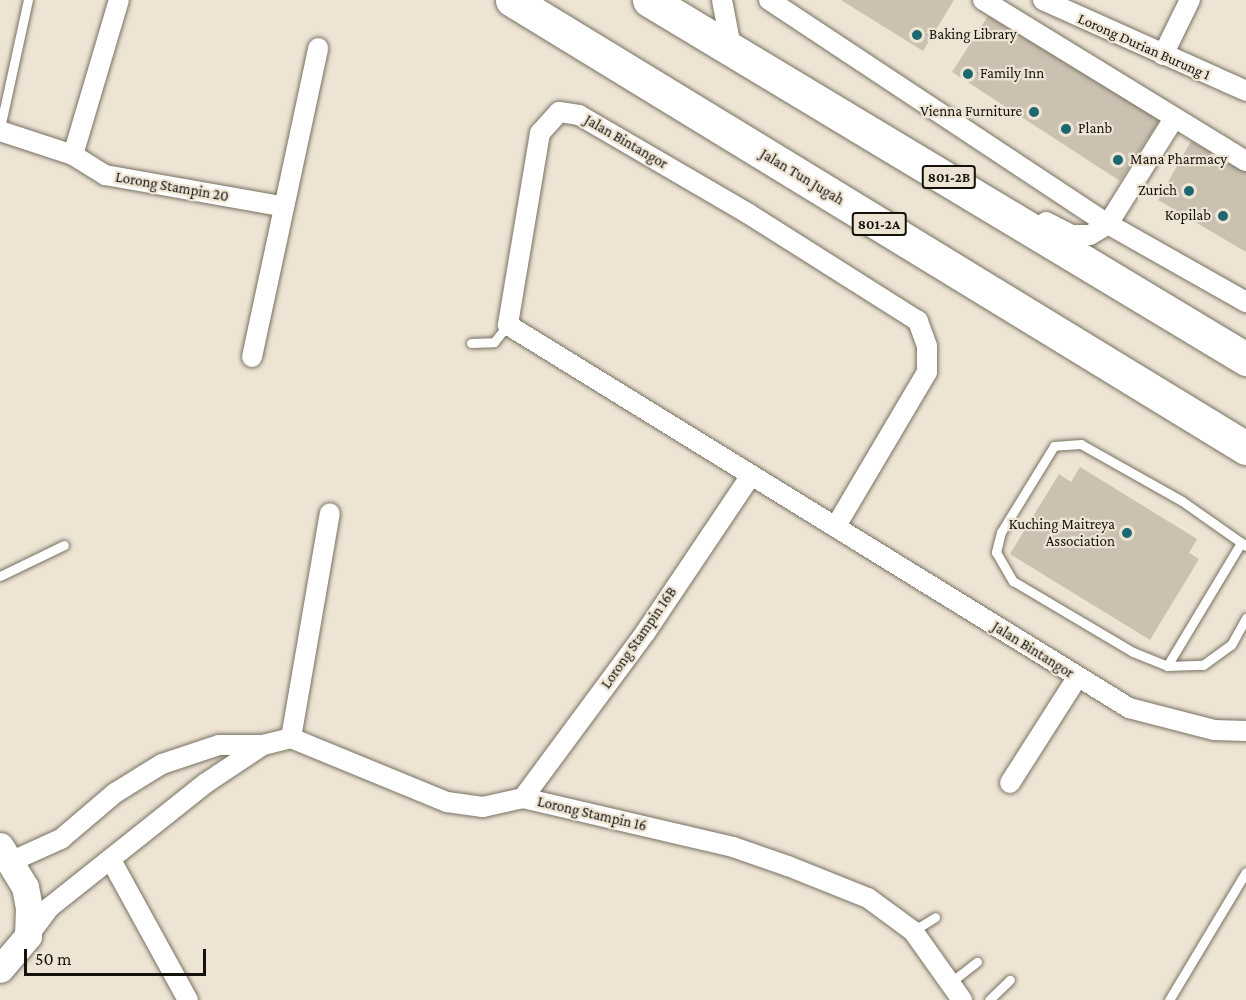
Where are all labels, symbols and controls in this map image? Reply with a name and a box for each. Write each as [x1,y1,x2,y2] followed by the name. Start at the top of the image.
[1075,10,1213,84] street label: Lorong Durian Burung 1
[929,26,1017,44] place label: Baking Library
[910,28,924,42] marker: Baking Library
[980,65,1044,83] place label: Family Inn
[961,67,975,81] marker: Family Inn
[920,103,1022,121] place label: Vienna Furniture
[1027,105,1041,119] marker: Vienna Furniture
[581,111,671,173] street label: Jalan Bintangor
[1078,120,1112,138] place label: Planb
[1059,122,1073,136] marker: Planb
[757,145,847,209] street label: Jalan Tun Jugah
[1130,151,1227,169] place label: Mana Pharmacy
[1111,153,1125,167] marker: Mana Pharmacy
[920,166,978,188] road number: 801-2B
[114,168,230,206] street label: Lorong Stampin 20
[1138,182,1177,200] place label: Zurich
[1182,184,1196,198] marker: Zurich
[1165,207,1211,225] place label: Kopilab
[1216,209,1230,223] marker: Kopilab
[850,213,908,235] road number: 801-2A
[1009,515,1115,550] place label: Kuching Maitreya Association
[1120,526,1134,540] marker: Kuching Maitreya Association
[597,584,681,692] street label: Lorong Stampin 16B
[989,618,1077,682] street label: Jalan Bintangor
[536,793,648,835] street label: Lorong Stampin 16
[27,937,208,975] scale bar
[35,949,72,969] text: 50 m

